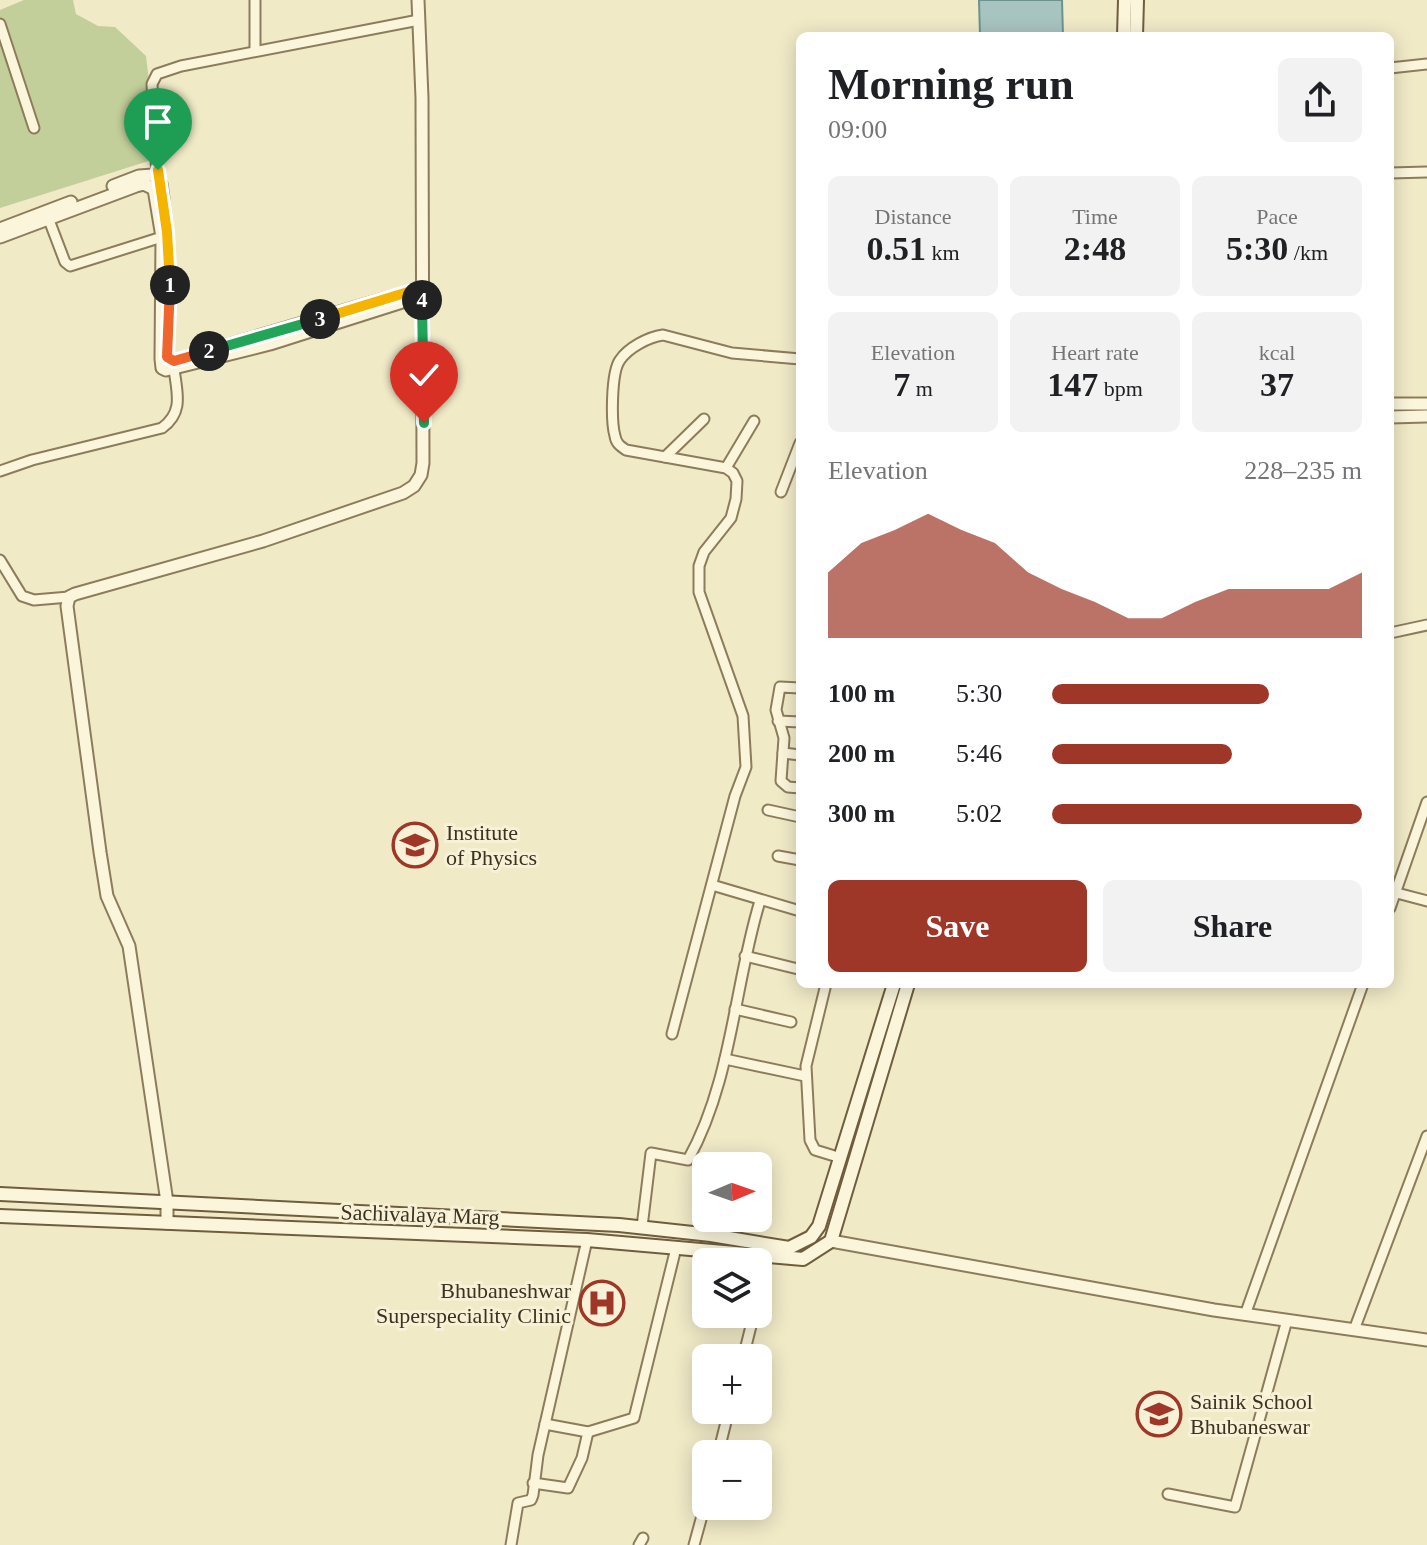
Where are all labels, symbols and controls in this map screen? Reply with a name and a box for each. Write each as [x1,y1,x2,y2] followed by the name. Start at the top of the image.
[1278,58,1362,142] button: share
[828,60,1074,109] text: Morning run
[124,88,192,170] pin
[136,100,180,144] icon: arrive
[828,115,887,144] text: 09:00
[875,204,951,229] text: Distance
[1072,204,1118,229] text: Time
[1256,204,1298,229] text: Pace
[866,230,926,267] text: 0.51
[1064,230,1126,267] text: 2:48
[1226,230,1288,267] text: 5:30
[926,240,960,265] text: km
[1288,240,1328,265] text: /km
[150,265,190,305] pin: 1
[165,272,176,297] text: 1
[402,280,442,320] pin: 4
[417,287,428,312] text: 4
[300,299,340,339] pin: 3
[315,306,326,331] text: 3
[189,331,229,371] pin: 2
[204,338,215,363] text: 2
[871,340,955,365] text: Elevation
[1051,340,1139,365] text: Heart rate
[1259,340,1295,365] text: kcal
[390,341,458,423] pin
[402,353,446,397] icon: check
[893,366,910,403] text: 7
[1047,366,1098,403] text: 147
[1260,366,1294,403] text: 37
[910,376,933,401] text: m
[1098,376,1143,401] text: bpm
[828,456,928,485] text: Elevation
[1244,456,1362,485] text: 228–235 m
[828,679,895,708] text: 100 m
[956,679,1002,708] text: 5:30
[828,739,895,768] text: 200 m
[956,739,1002,768] text: 5:46
[828,799,895,828] text: 300 m
[956,799,1002,828] text: 5:02
[446,820,537,870] place label: Institute of Physics
[391,821,439,869] school or university icon: Institute of Physics
[828,880,1087,972] button: Save
[1103,880,1362,972] button: Share
[692,1152,772,1232] north arrow
[692,1152,772,1520] map controls
[340,1199,500,1230] street label: Sachivalaya Marg
[692,1248,772,1328] button: layers
[376,1278,572,1328] place label: Bhubaneshwar Superspeciality Clinic
[578,1279,626,1327] hospital icon: Bhubaneshwar Superspeciality Clinic
[692,1344,772,1424] button: +
[1190,1389,1313,1439] place label: Sainik School Bhubaneswar
[1135,1390,1183,1438] school or university icon: Sainik School Bhubaneswar
[692,1440,772,1520] button: −

